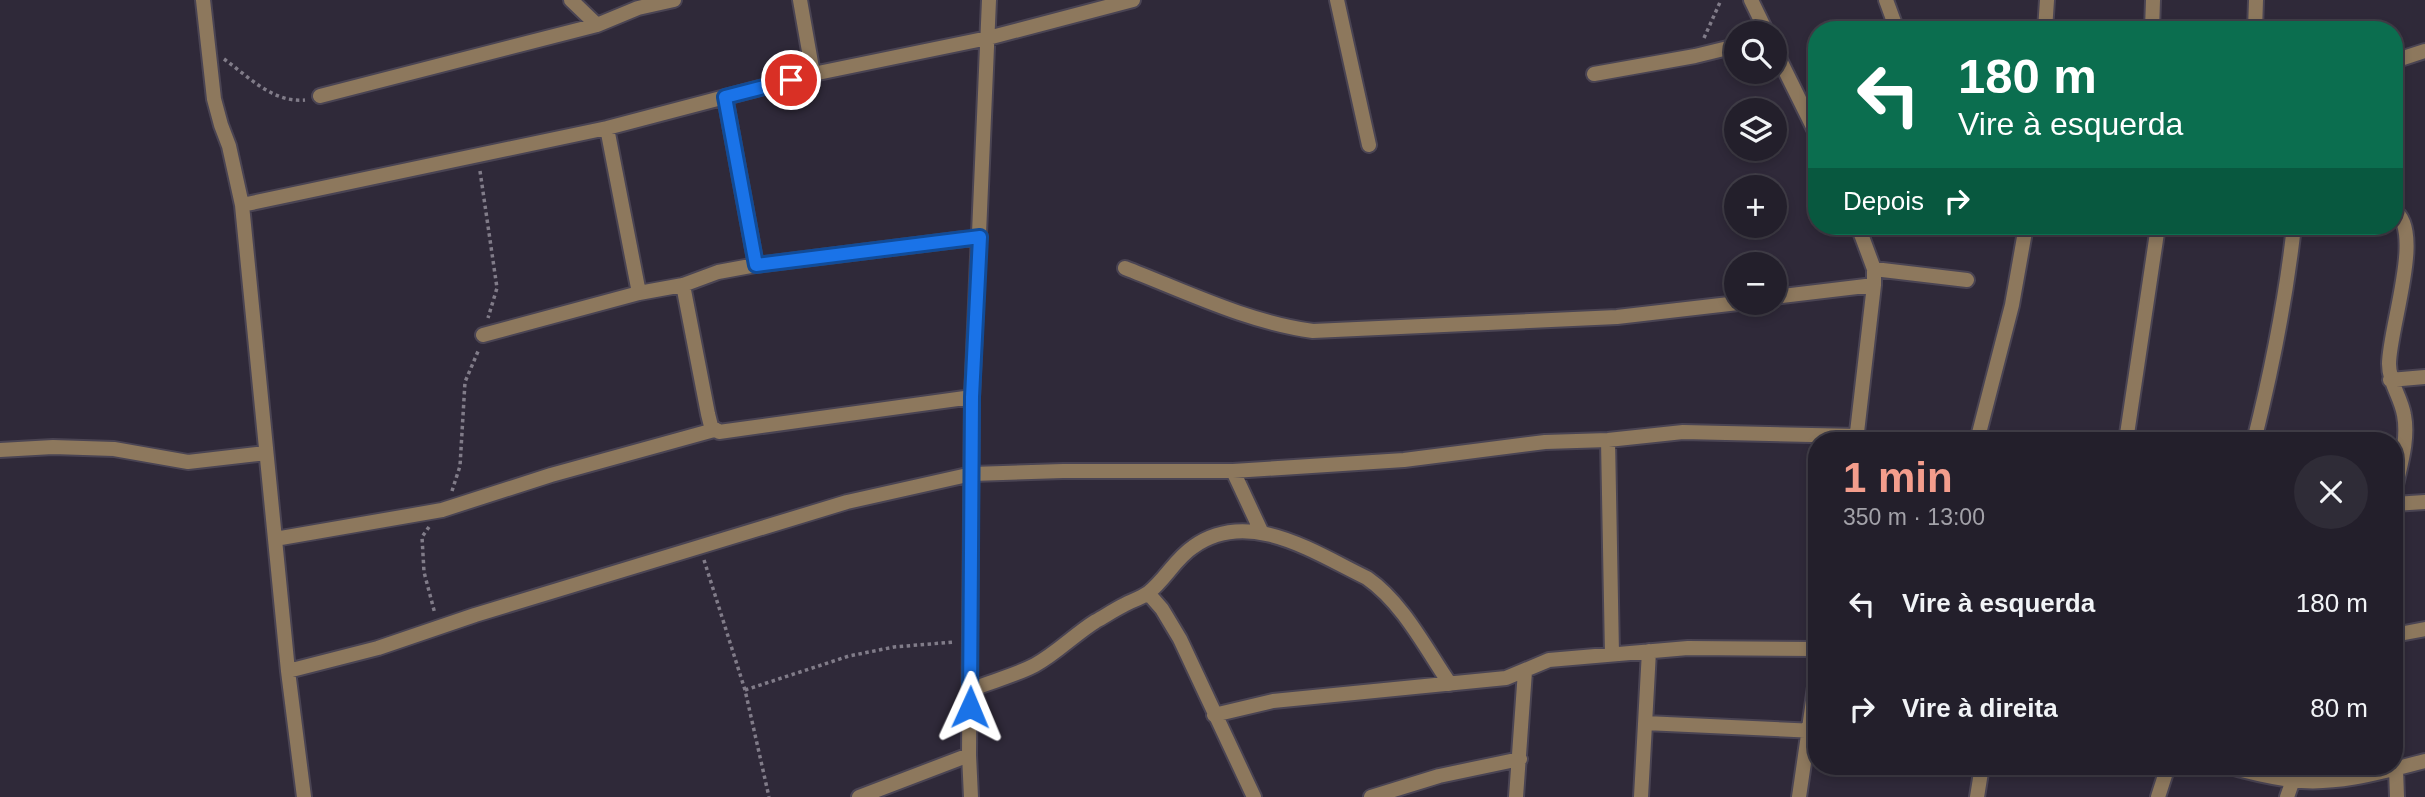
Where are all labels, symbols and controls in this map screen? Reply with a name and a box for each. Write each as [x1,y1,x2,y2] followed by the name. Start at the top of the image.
[1724,21,1787,315] map controls
[1724,21,1787,84] button: search
[1843,49,1934,140] icon: left
[1958,49,2097,103] text: 180 m
[761,50,821,110] pin
[772,61,810,99] icon: arrive
[1724,98,1787,161] button: layers
[1958,106,2183,142] text: Vire à esquerda
[1724,175,1787,238] button: +
[1938,182,1976,220] icon: right
[1843,186,1924,216] text: Depois
[1724,252,1787,315] button: −
[1843,454,1953,501] text: 1 min
[2294,455,2368,529] button: close
[1843,504,1985,530] text: 350 m · 13:00
[1843,585,1881,623] icon: left
[1902,588,2095,618] text: Vire à esquerda
[2296,588,2368,618] text: 180 m
[933,670,1007,744] position arrow
[1843,690,1881,728] icon: right
[1902,693,2058,723] text: Vire à direita
[2310,693,2368,723] text: 80 m

